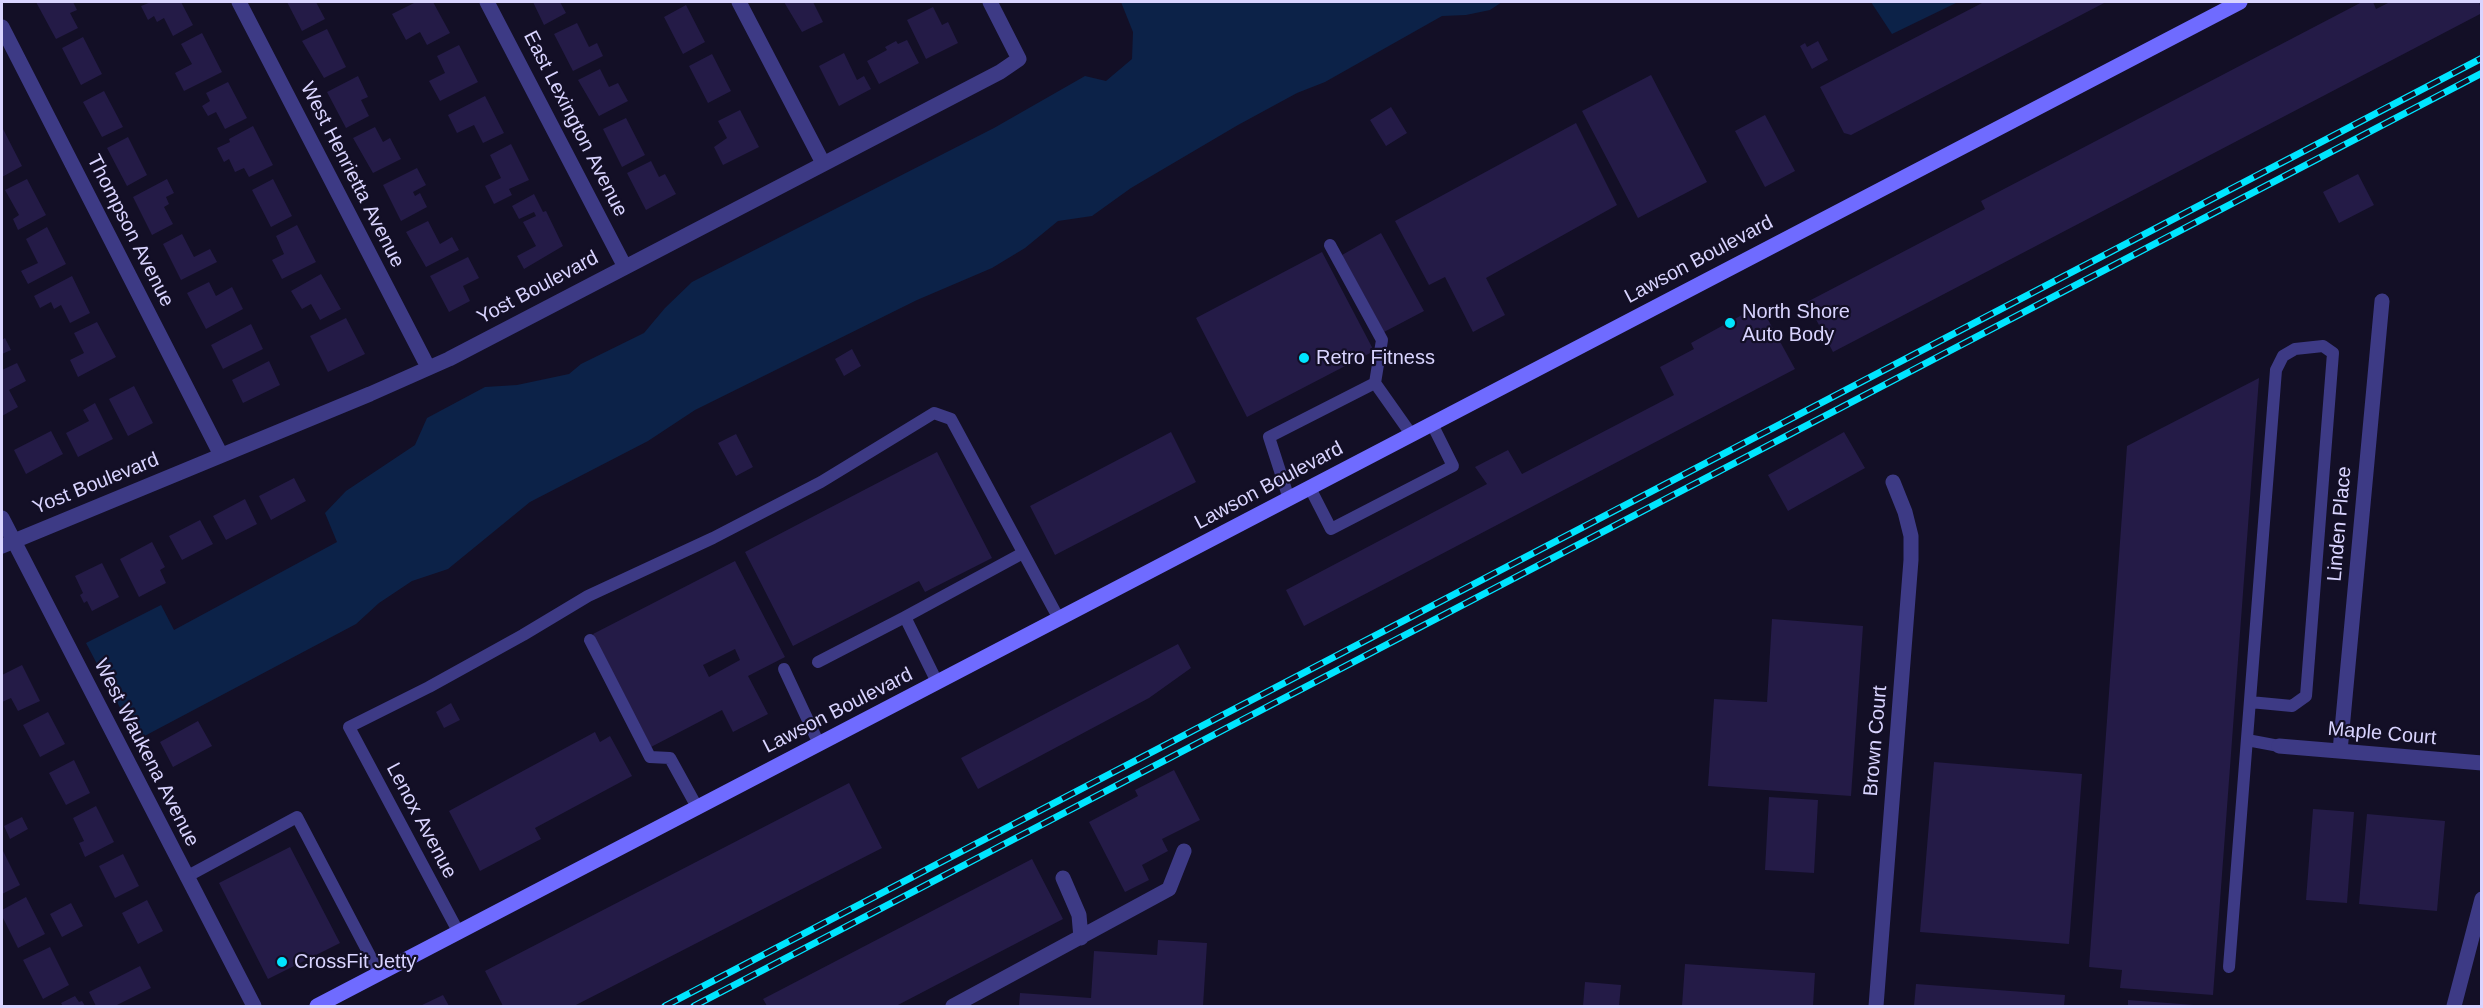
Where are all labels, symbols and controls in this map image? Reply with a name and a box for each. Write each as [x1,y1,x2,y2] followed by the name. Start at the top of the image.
[518,27,632,221] street label: East Lexington Avenue
[295,78,409,272] street label: West Henrietta Avenue
[81,151,179,311] street label: Thompson Avenue
[1621,211,1777,309] street label: Lawson Boulevard
[473,246,603,330] street label: Yost Boulevard
[1742,300,1850,347] place label: North Shore Auto Body
[1723,316,1737,330] marker: North Shore Auto Body
[1316,346,1435,370] place label: Retro Fitness
[1297,351,1311,365] marker: Retro Fitness
[1191,437,1347,535] street label: Lawson Boulevard
[29,448,163,520] street label: Yost Boulevard
[2323,465,2357,583] street label: Linden Place
[88,655,204,851] street label: West Waukena Avenue
[759,663,917,759] street label: Lawson Boulevard
[1859,685,1893,797] street label: Brown Court
[2327,717,2437,751] street label: Maple Court
[380,759,462,883] street label: Lenox Avenue
[294,950,416,974] place label: CrossFit Jetty
[275,955,289,969] marker: CrossFit Jetty

